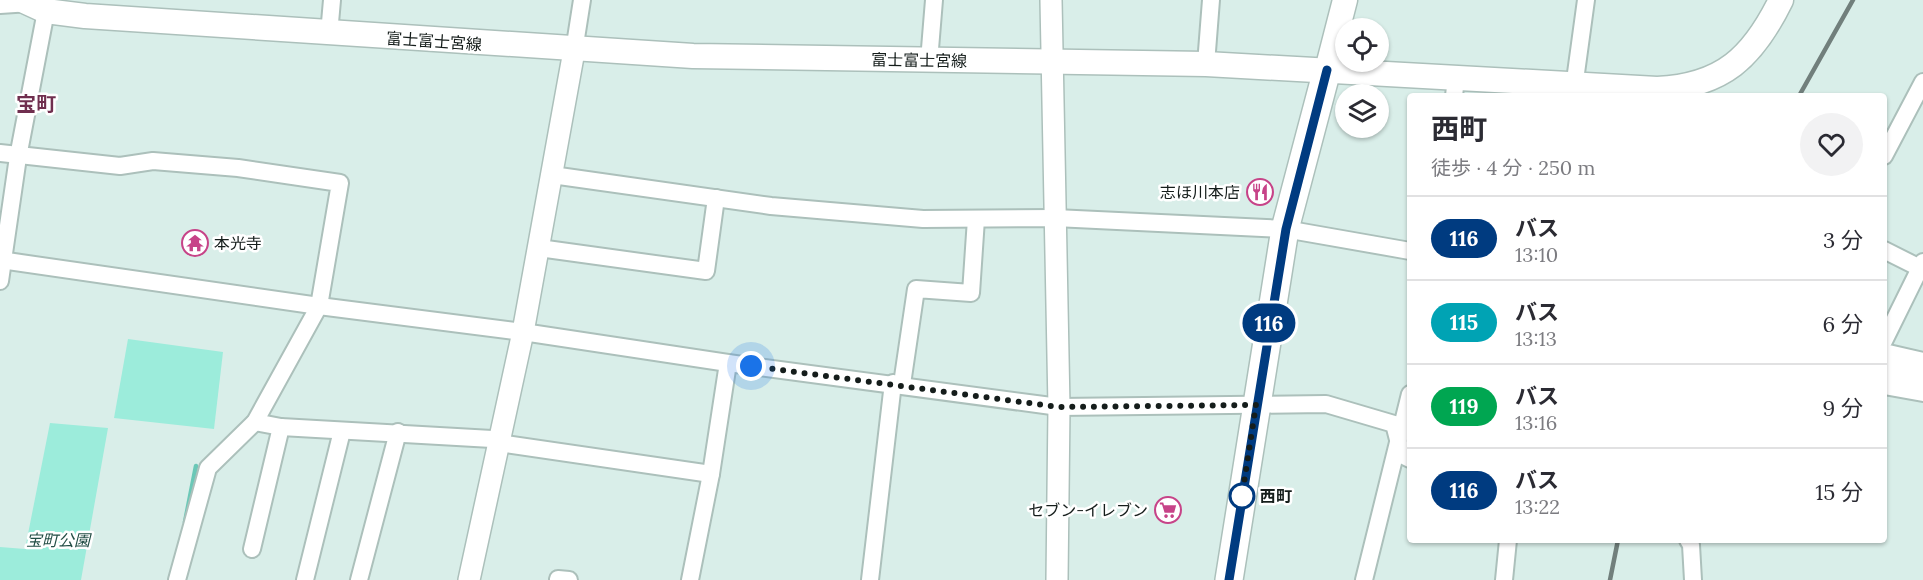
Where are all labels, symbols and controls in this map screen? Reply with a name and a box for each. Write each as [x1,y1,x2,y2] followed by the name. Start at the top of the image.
[1335,18,1389,138] map controls
[1335,18,1389,72] button: locate
[385,28,483,54] street label: 富士富士宮線
[871,49,967,71] street label: 富士富士宮線
[1335,84,1389,138] button: layers
[16,91,56,116] district label: 宝町
[1431,111,1487,147] text: 西町
[1800,113,1863,176] button: heart
[1431,155,1595,180] text: 徒歩 · 4 分 · 250 m
[1245,177,1275,207] restaurant icon: 志ほ川本店
[1160,182,1240,202] place label: 志ほ川本店
[1515,214,1559,242] text: バス
[1449,225,1479,252] text: 116
[1823,226,1863,254] text: 3 分
[180,228,210,258] temple icon: 本光寺
[214,233,262,253] place label: 本光寺
[1515,242,1558,267] text: 13:10
[1515,298,1559,326] text: バス
[1234,304,1304,342] line badge: 116
[1450,309,1478,336] text: 115
[1254,310,1284,337] text: 116
[1822,310,1863,338] text: 6 分
[1515,326,1557,351] text: 13:13
[736,351,766,381] your location
[1515,382,1559,410] text: バス
[1449,393,1479,420] text: 119
[1822,394,1863,422] text: 9 分
[1515,410,1557,435] text: 13:16
[1515,466,1559,494] text: バス
[1449,477,1479,504] text: 116
[1815,478,1863,506] text: 15 分
[1229,483,1255,509] marker: 西町
[1260,486,1292,506] place label: 西町
[1515,494,1560,519] text: 13:22
[1153,495,1183,525] supermarket icon: セブン-イレブン
[1028,500,1148,520] place label: セブン-イレブン
[26,530,92,550] park label: 宝町公園

